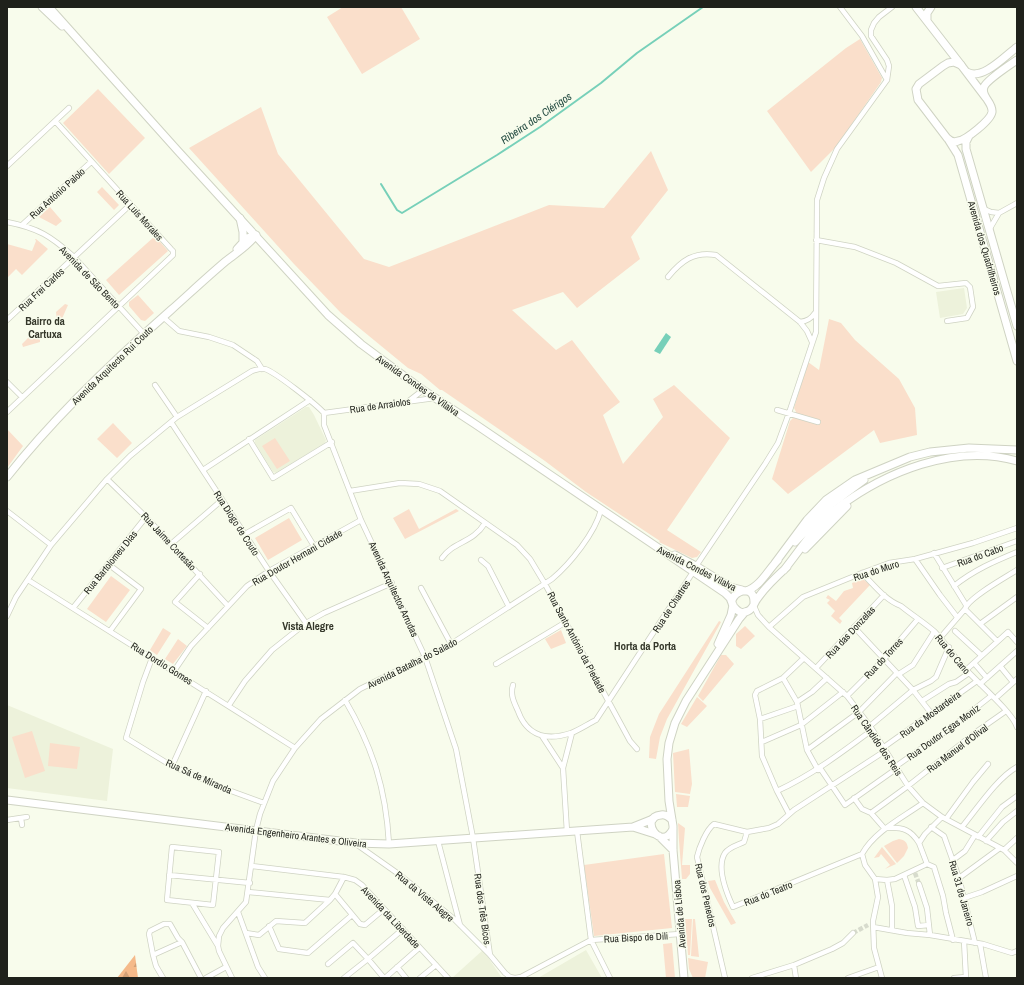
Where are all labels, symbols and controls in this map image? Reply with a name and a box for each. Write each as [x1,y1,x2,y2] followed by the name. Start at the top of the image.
[498,89,575,147] water label: Ribeira dos Clérigos
[27,165,88,222] street label: Rua António Palolo
[113,187,166,244] street label: Rua Luís Morales
[965,199,1004,297] street label: Avenida dos Quadrilheiros
[56,243,123,312] street label: Avenida de São Bento
[16,265,67,314] street label: Rua Frei Carlos
[25,314,65,341] district label: Bairro da Cartuxa
[68,323,156,408] street label: Avenida Arquitecto Rui Couto
[373,351,462,419] street label: Avenida Condes de Vilalva
[349,395,411,416] street label: Rua de Arraiolos
[211,488,263,559] street label: Rua Diogo de Couto
[138,509,199,574] street label: Rua Jaime Cortesão
[250,526,345,589] street label: Rua Doutor Hernani Cidade
[81,528,140,597] street label: Rua Bartolomeu Dias
[365,539,421,639] street label: Avenida Arquitectos Arrudas
[955,541,1006,570] street label: Rua do Cabo
[654,542,739,594] street label: Avenida Condes Vilalva
[852,557,901,584] street label: Rua do Muro
[650,577,693,635] street label: Rua de Chartres
[544,589,609,696] street label: Rua Santo António da Piedade
[823,603,878,661] street label: Rua das Donzelas
[282,619,334,633] district label: Vista Alegre
[932,632,973,677] street label: Rua do Cano
[364,635,460,692] street label: Avenida Batalha do Salado
[861,635,906,682] street label: Rua do Torres
[128,639,195,688] street label: Rua Dordio Gomes
[614,639,676,653] district label: Horta da Porta
[897,688,964,741] street label: Rua da Mostardeira
[904,701,983,763] street label: Rua Doutor Egas Moniz
[848,702,905,778] street label: Rua Cândido dos Reis
[924,721,991,776] street label: Rua Manuel d'Olival
[164,756,234,797] street label: Rua Sá de Miranda
[223,820,368,851] street label: Avenida Engenheiro Arantes e Oliveira
[946,859,977,928] street label: Rua 31 de Janeiro
[692,862,719,928] street label: Rua dos Penedos
[393,868,457,925] street label: Rua da Vista Alegre
[471,873,494,945] street label: Rua dos Três Bicos
[742,878,795,909] street label: Rua do Teatro
[670,879,689,950] street label: Avenida de Lisboa
[358,883,423,952] street label: Avenida da Liberdade
[604,929,668,946] street label: Rua Bispo de Dili

